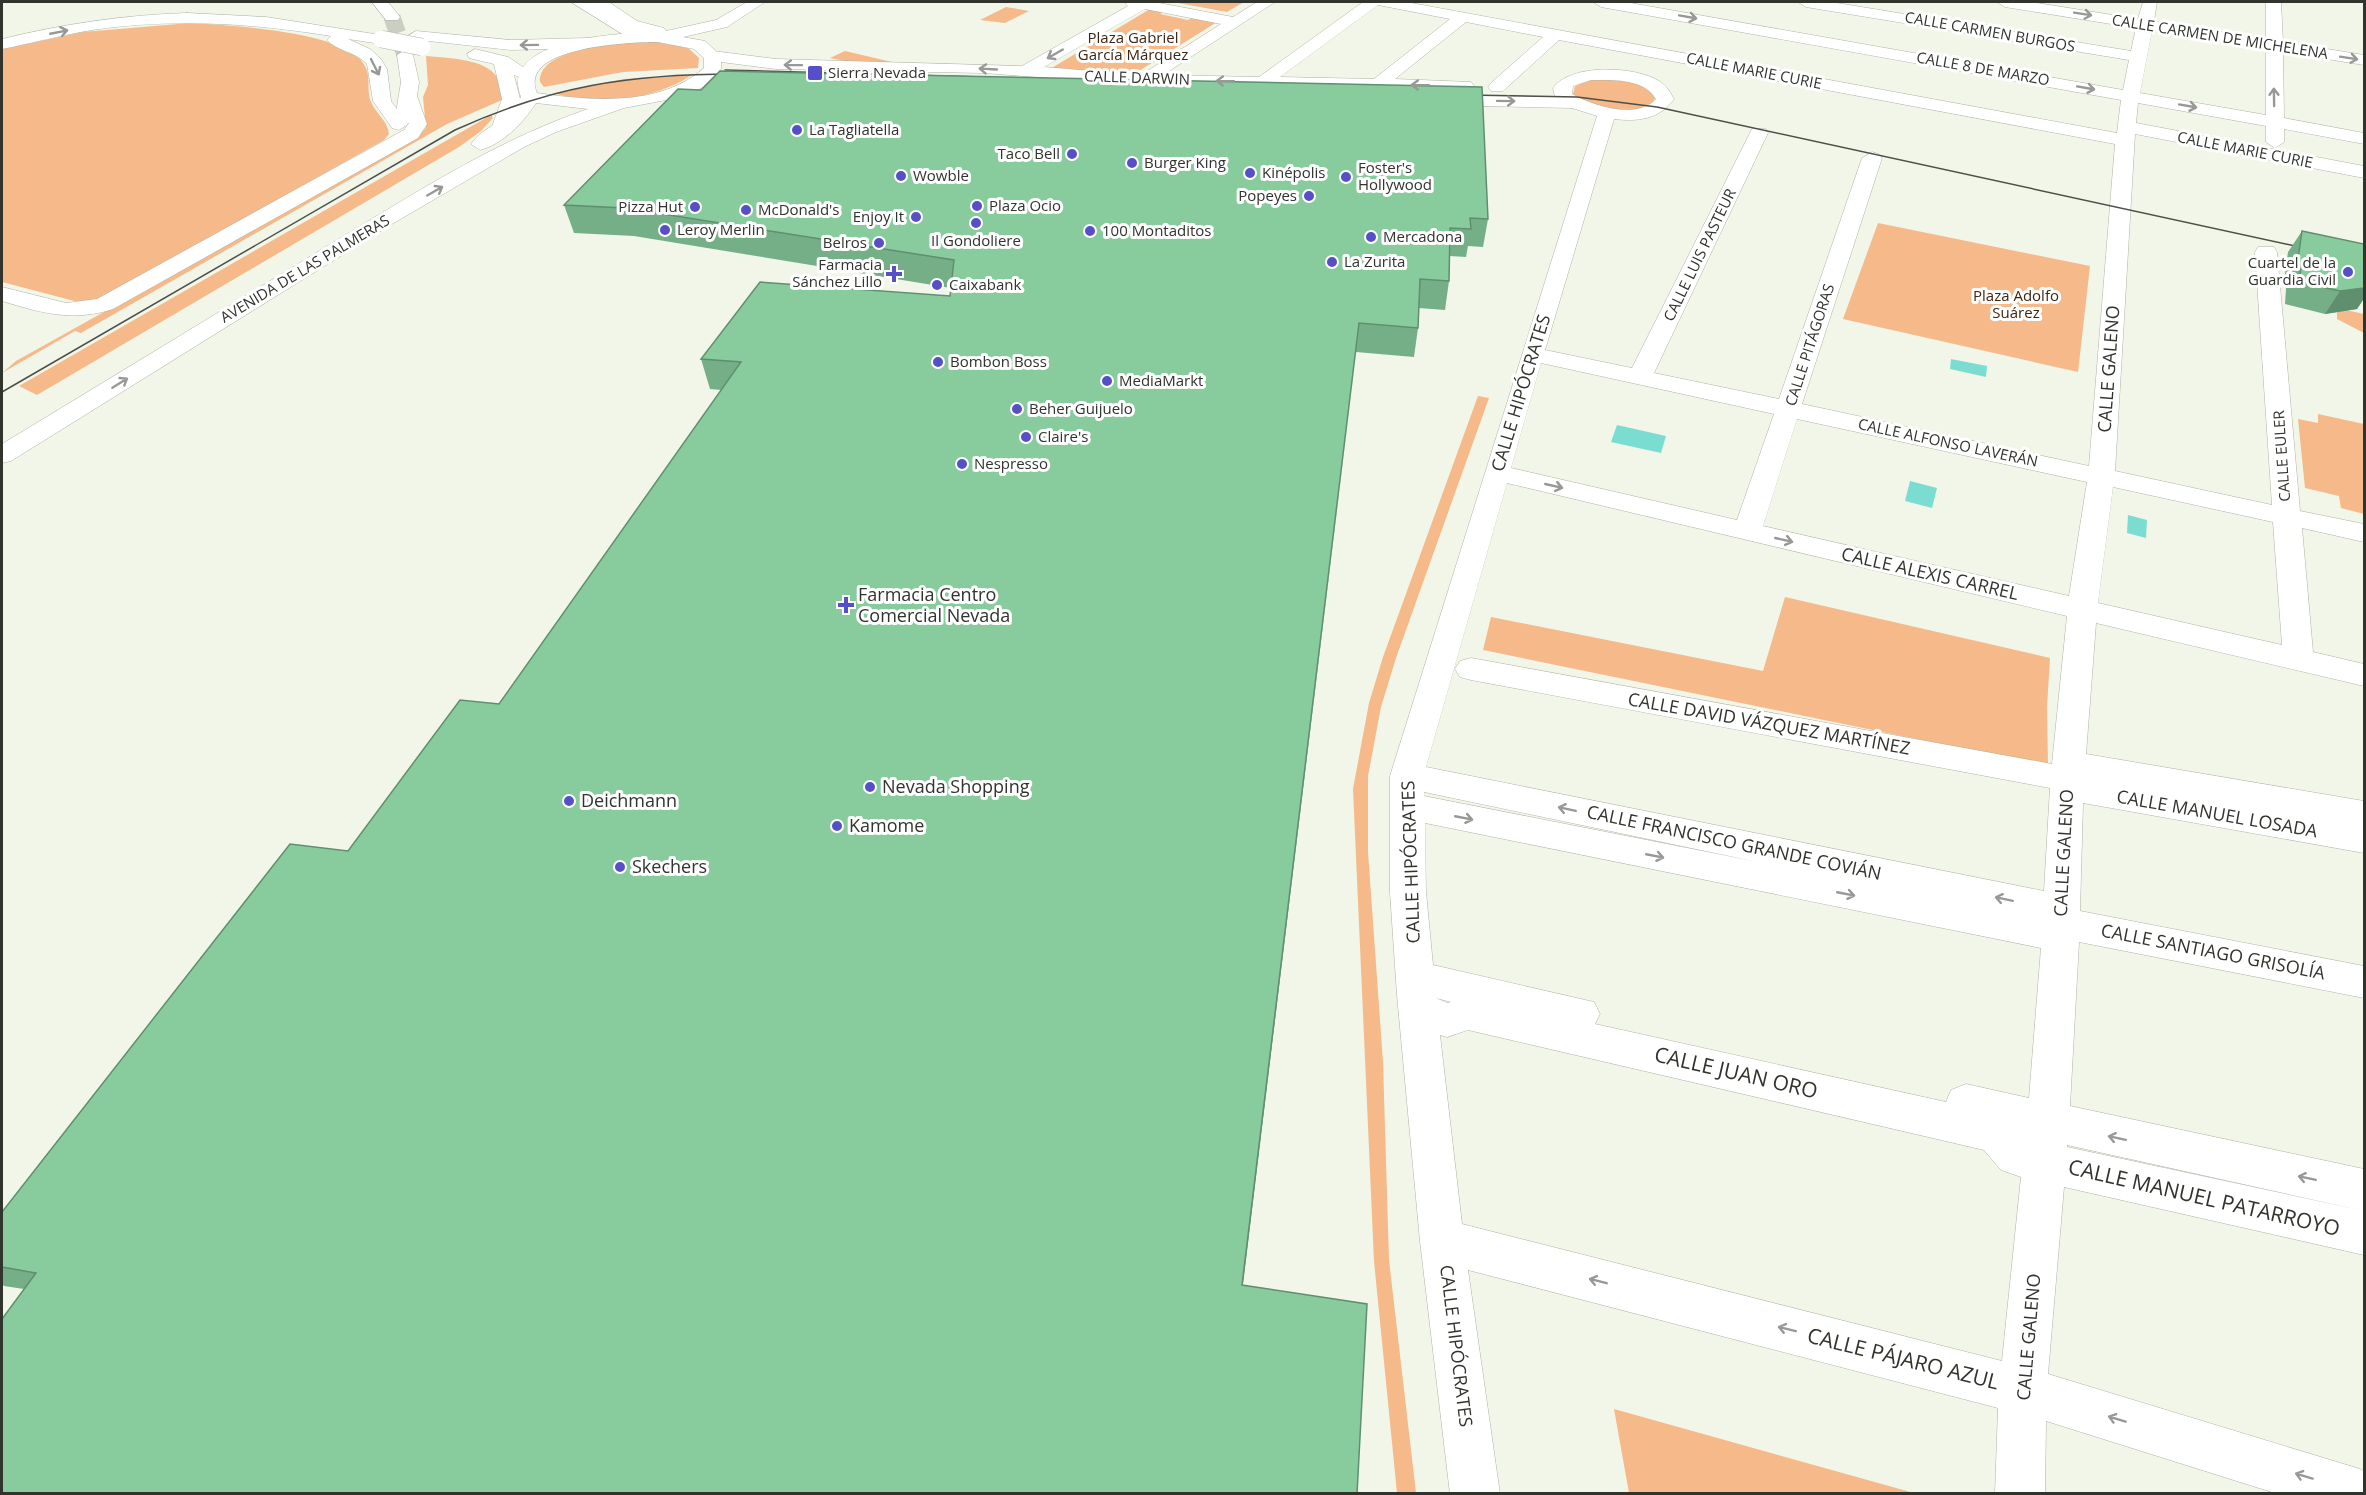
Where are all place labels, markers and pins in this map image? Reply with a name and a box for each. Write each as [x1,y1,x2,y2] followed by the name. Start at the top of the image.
[828,62,926,82] place label: Sierra Nevada
[806,64,824,82] marker: Sierra Nevada
[809,119,899,139] place label: La Tagliatella
[790,123,804,137] marker: La Tagliatella
[998,143,1060,163] place label: Taco Bell
[1065,147,1079,161] marker: Taco Bell
[1144,152,1226,172] place label: Burger King
[1125,156,1139,170] marker: Burger King
[1358,157,1432,194] place label: Foster's Hollywood
[1262,162,1326,182] place label: Kinépolis
[913,165,969,185] place label: Wowble
[1243,166,1257,180] marker: Kinépolis
[894,169,908,183] marker: Wowble
[1339,170,1353,184] marker: Foster's Hollywood
[1238,185,1297,205] place label: Popeyes
[1302,189,1316,203] marker: Popeyes
[989,195,1061,215] place label: Plaza Ocio
[618,196,683,216] place label: Pizza Hut
[758,199,840,219] place label: McDonald's
[970,199,984,213] marker: Plaza Ocio
[688,200,702,214] marker: Pizza Hut
[739,203,753,217] marker: McDonald's
[853,206,904,226] place label: Enjoy It
[909,210,923,224] marker: Enjoy It
[969,216,983,230] marker: Il Gondoliere
[677,219,765,239] place label: Leroy Merlin
[1102,220,1212,240] place label: 100 Montaditos
[658,223,672,237] marker: Leroy Merlin
[1083,224,1097,238] marker: 100 Montaditos
[1383,226,1462,246] place label: Mercadona
[931,230,1021,250] place label: Il Gondoliere
[1364,230,1378,244] marker: Mercadona
[823,232,867,252] place label: Belros
[872,236,886,250] marker: Belros
[1344,251,1405,271] place label: La Zurita
[2248,252,2336,289] place label: Cuartel de la Guardia Civil
[792,254,882,291] place label: Farmacia Sánchez Lillo
[1325,255,1339,269] marker: La Zurita
[2341,265,2355,279] marker: Cuartel de la Guardia Civil
[887,267,901,281] marker: Farmacia Sánchez Lillo
[949,274,1021,294] place label: Caixabank
[930,278,944,292] marker: Caixabank
[950,351,1047,371] place label: Bombon Boss
[931,355,945,369] marker: Bombon Boss
[1119,370,1203,390] place label: MediaMarkt
[1100,374,1114,388] marker: MediaMarkt
[1029,398,1133,418] place label: Beher Guijuelo
[1010,402,1024,416] marker: Beher Guijuelo
[1038,426,1088,446] place label: Claire's
[1019,430,1033,444] marker: Claire's
[974,453,1048,473] place label: Nespresso
[955,457,969,471] marker: Nespresso
[858,582,1010,627] place label: Farmacia Centro Comercial Nevada
[839,598,853,612] marker: Farmacia Centro Comercial Nevada
[882,774,1030,798] place label: Nevada Shopping
[863,780,877,794] marker: Nevada Shopping
[581,788,677,812] place label: Deichmann
[562,794,576,808] marker: Deichmann
[849,813,924,837] place label: Kamome
[830,819,844,833] marker: Kamome
[632,854,707,878] place label: Skechers
[613,860,627,874] marker: Skechers

